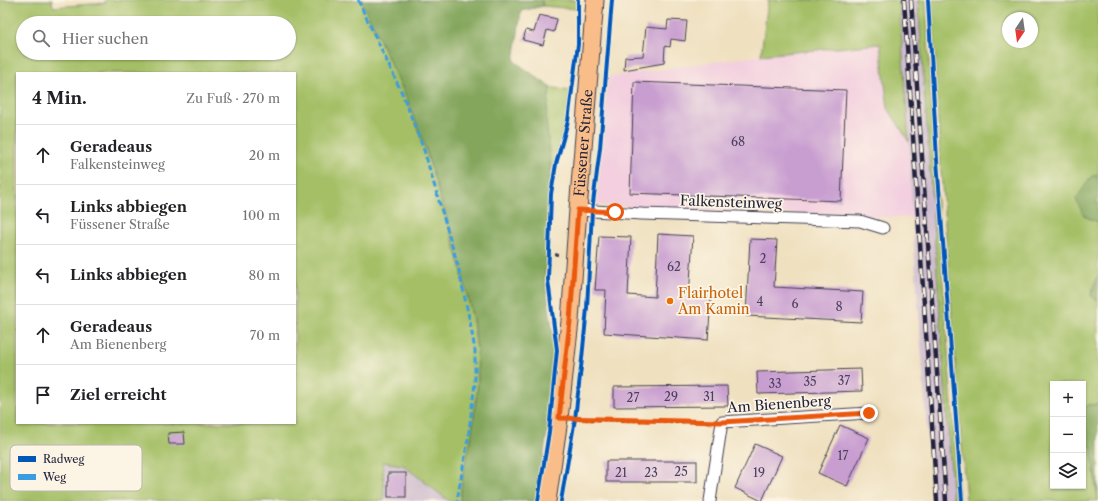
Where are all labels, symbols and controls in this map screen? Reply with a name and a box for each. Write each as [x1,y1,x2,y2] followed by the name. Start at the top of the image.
[1002,12,1038,48] north arrow
[16,16,296,60] search box
[30,27,52,49] icon: search
[62,29,149,48] text: Hier suchen
[32,88,87,108] text: 4 Min.
[570,88,597,197] street label: Füssener Straße
[186,90,280,106] text: Zu Fuß · 270 m
[731,134,745,149] house number: 68
[70,137,152,156] text: Geradeaus
[32,144,54,166] icon: ahead
[249,147,280,163] text: 20 m
[70,156,165,172] text: Falkensteinweg
[680,191,783,213] street label: Falkensteinweg
[70,197,187,216] text: Links abbiegen
[606,203,624,221] route start
[32,204,54,226] icon: left
[242,207,280,223] text: 100 m
[70,216,170,232] text: Füssener Straße
[760,251,767,266] house number: 2
[667,259,681,274] house number: 62
[32,264,54,286] icon: left
[70,265,187,284] text: Links abbiegen
[248,267,280,283] text: 80 m
[677,284,750,318] place label: Flairhotel Am Kamin
[757,294,764,309] house number: 4
[665,296,675,306] marker: Flairhotel Am Kamin
[791,296,799,311] house number: 6
[835,299,843,314] house number: 8
[70,317,152,336] text: Geradeaus
[32,324,54,346] icon: ahead
[250,327,280,343] text: 70 m
[70,336,166,352] text: Am Bienenberg
[838,373,850,388] house number: 37
[803,374,817,389] house number: 35
[768,376,782,391] house number: 33
[1050,381,1086,489] map controls
[1050,381,1086,417] button: +
[32,384,54,406] icon: arrive
[70,385,166,404] text: Ziel erreicht
[664,389,678,404] house number: 29
[703,389,715,404] house number: 31
[627,390,639,405] house number: 27
[726,391,832,417] street label: Am Bienenberg
[860,404,878,422] route end
[1050,417,1086,453] button: −
[10,445,142,491] legend
[838,448,849,463] house number: 17
[43,452,84,466] text: Radweg
[1050,453,1086,489] button: layers
[674,464,688,479] house number: 25
[615,465,627,480] house number: 21
[644,465,658,480] house number: 23
[753,465,765,480] house number: 19
[42,470,66,484] text: Weg

